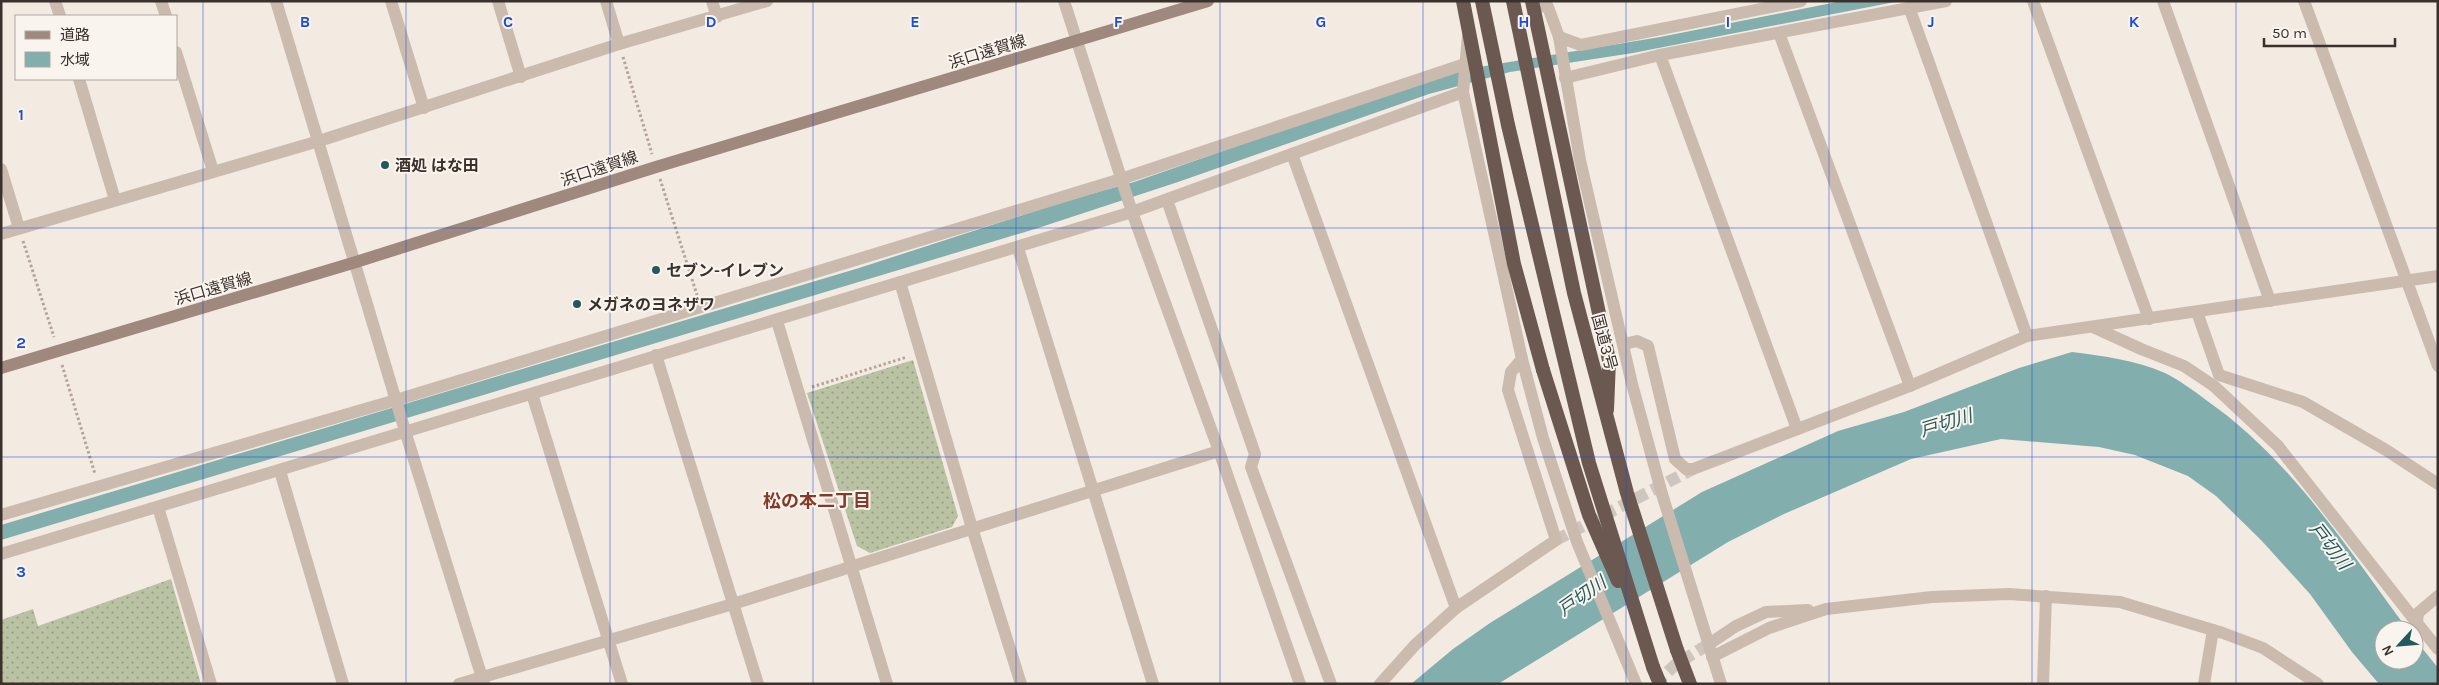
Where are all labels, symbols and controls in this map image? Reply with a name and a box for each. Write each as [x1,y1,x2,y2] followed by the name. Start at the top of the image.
[300,12,310,31] text: B
[503,12,513,31] text: C
[706,12,717,31] text: D
[910,12,920,31] text: E
[1114,12,1123,31] text: F
[1316,12,1326,31] text: G
[1518,12,1530,31] text: H
[1726,12,1730,31] text: I
[1927,12,1935,31] text: J
[2129,12,2140,31] text: K
[15,15,178,80] legend
[2264,15,2395,47] scale bar
[2272,24,2307,42] text: 50 m
[60,26,90,44] text: 道路
[946,31,1028,72] street label: 浜口遠賀線
[60,51,90,69] text: 水域
[18,105,24,124] text: 1
[558,147,640,190] street label: 浜口遠賀線
[395,156,479,175] place label: 酒処 はな田
[379,159,391,171] marker: 酒処 はな田
[666,261,784,280] place label: セブン-イレブン
[650,264,662,276] marker: セブン-イレブン
[172,268,254,309] street label: 浜口遠賀線
[587,295,715,314] place label: メガネのヨネザワ
[571,298,583,310] marker: メガネのヨネザワ
[1588,312,1621,372] street label: 国道3号
[16,333,26,352] text: 2
[1917,404,1977,441] water label: 戸切川
[763,490,871,512] district label: 松の本二丁目
[2305,518,2357,576] water label: 戸切川
[16,562,26,581] text: 3
[1554,570,1612,620] water label: 戸切川
[2374,620,2424,670] north arrow
[2378,642,2398,659] text: N

